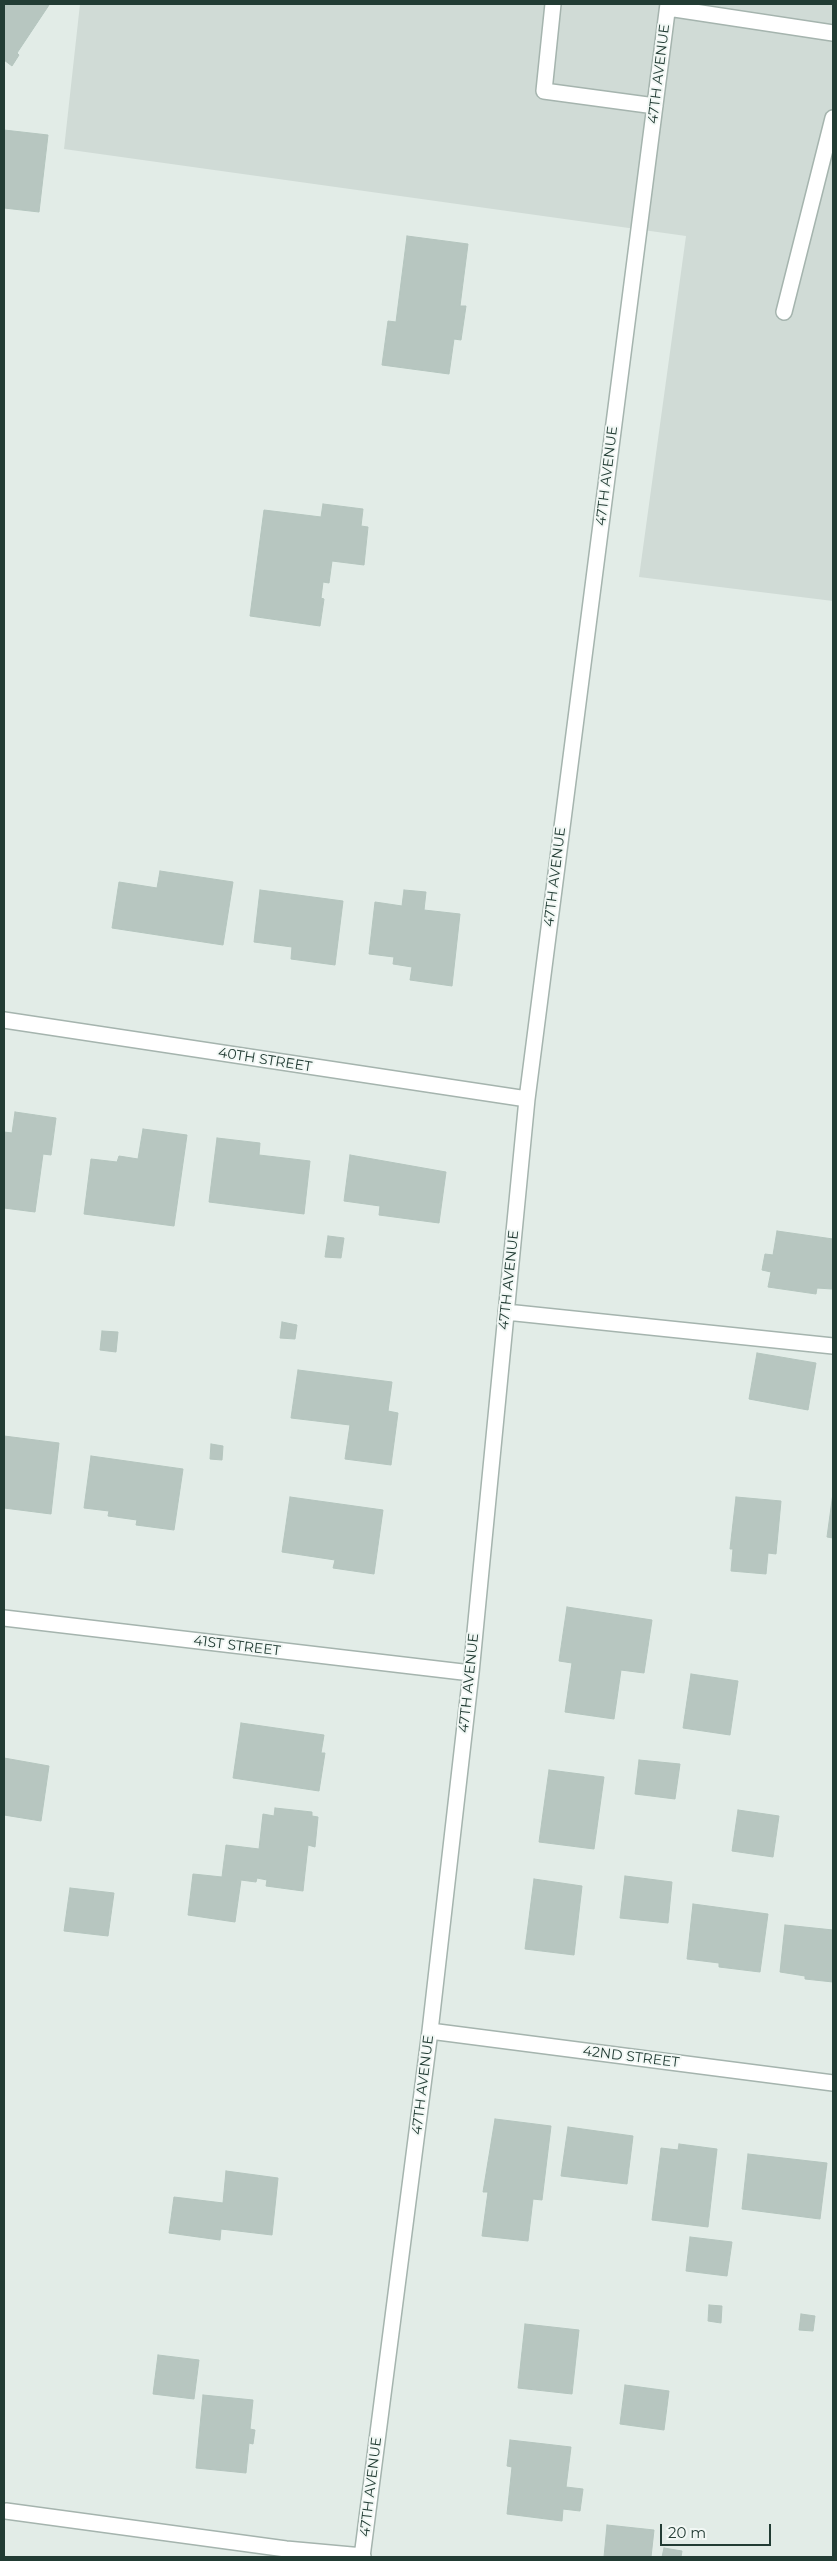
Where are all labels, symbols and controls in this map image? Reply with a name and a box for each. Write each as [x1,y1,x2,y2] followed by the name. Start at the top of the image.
[645,23,673,125] street label: 47TH AVENUE
[593,425,621,527] street label: 47TH AVENUE
[541,826,569,928] street label: 47TH AVENUE
[217,1044,313,1076] street label: 40TH STREET
[495,1229,523,1331] street label: 47TH AVENUE
[193,1632,281,1660] street label: 41ST STREET
[455,1632,483,1734] street label: 47TH AVENUE
[409,2034,437,2136] street label: 47TH AVENUE
[582,2043,680,2071] street label: 42ND STREET
[357,2436,385,2538] street label: 47TH AVENUE
[662,2514,773,2546] scale bar
[668,2523,706,2542] text: 20 m

